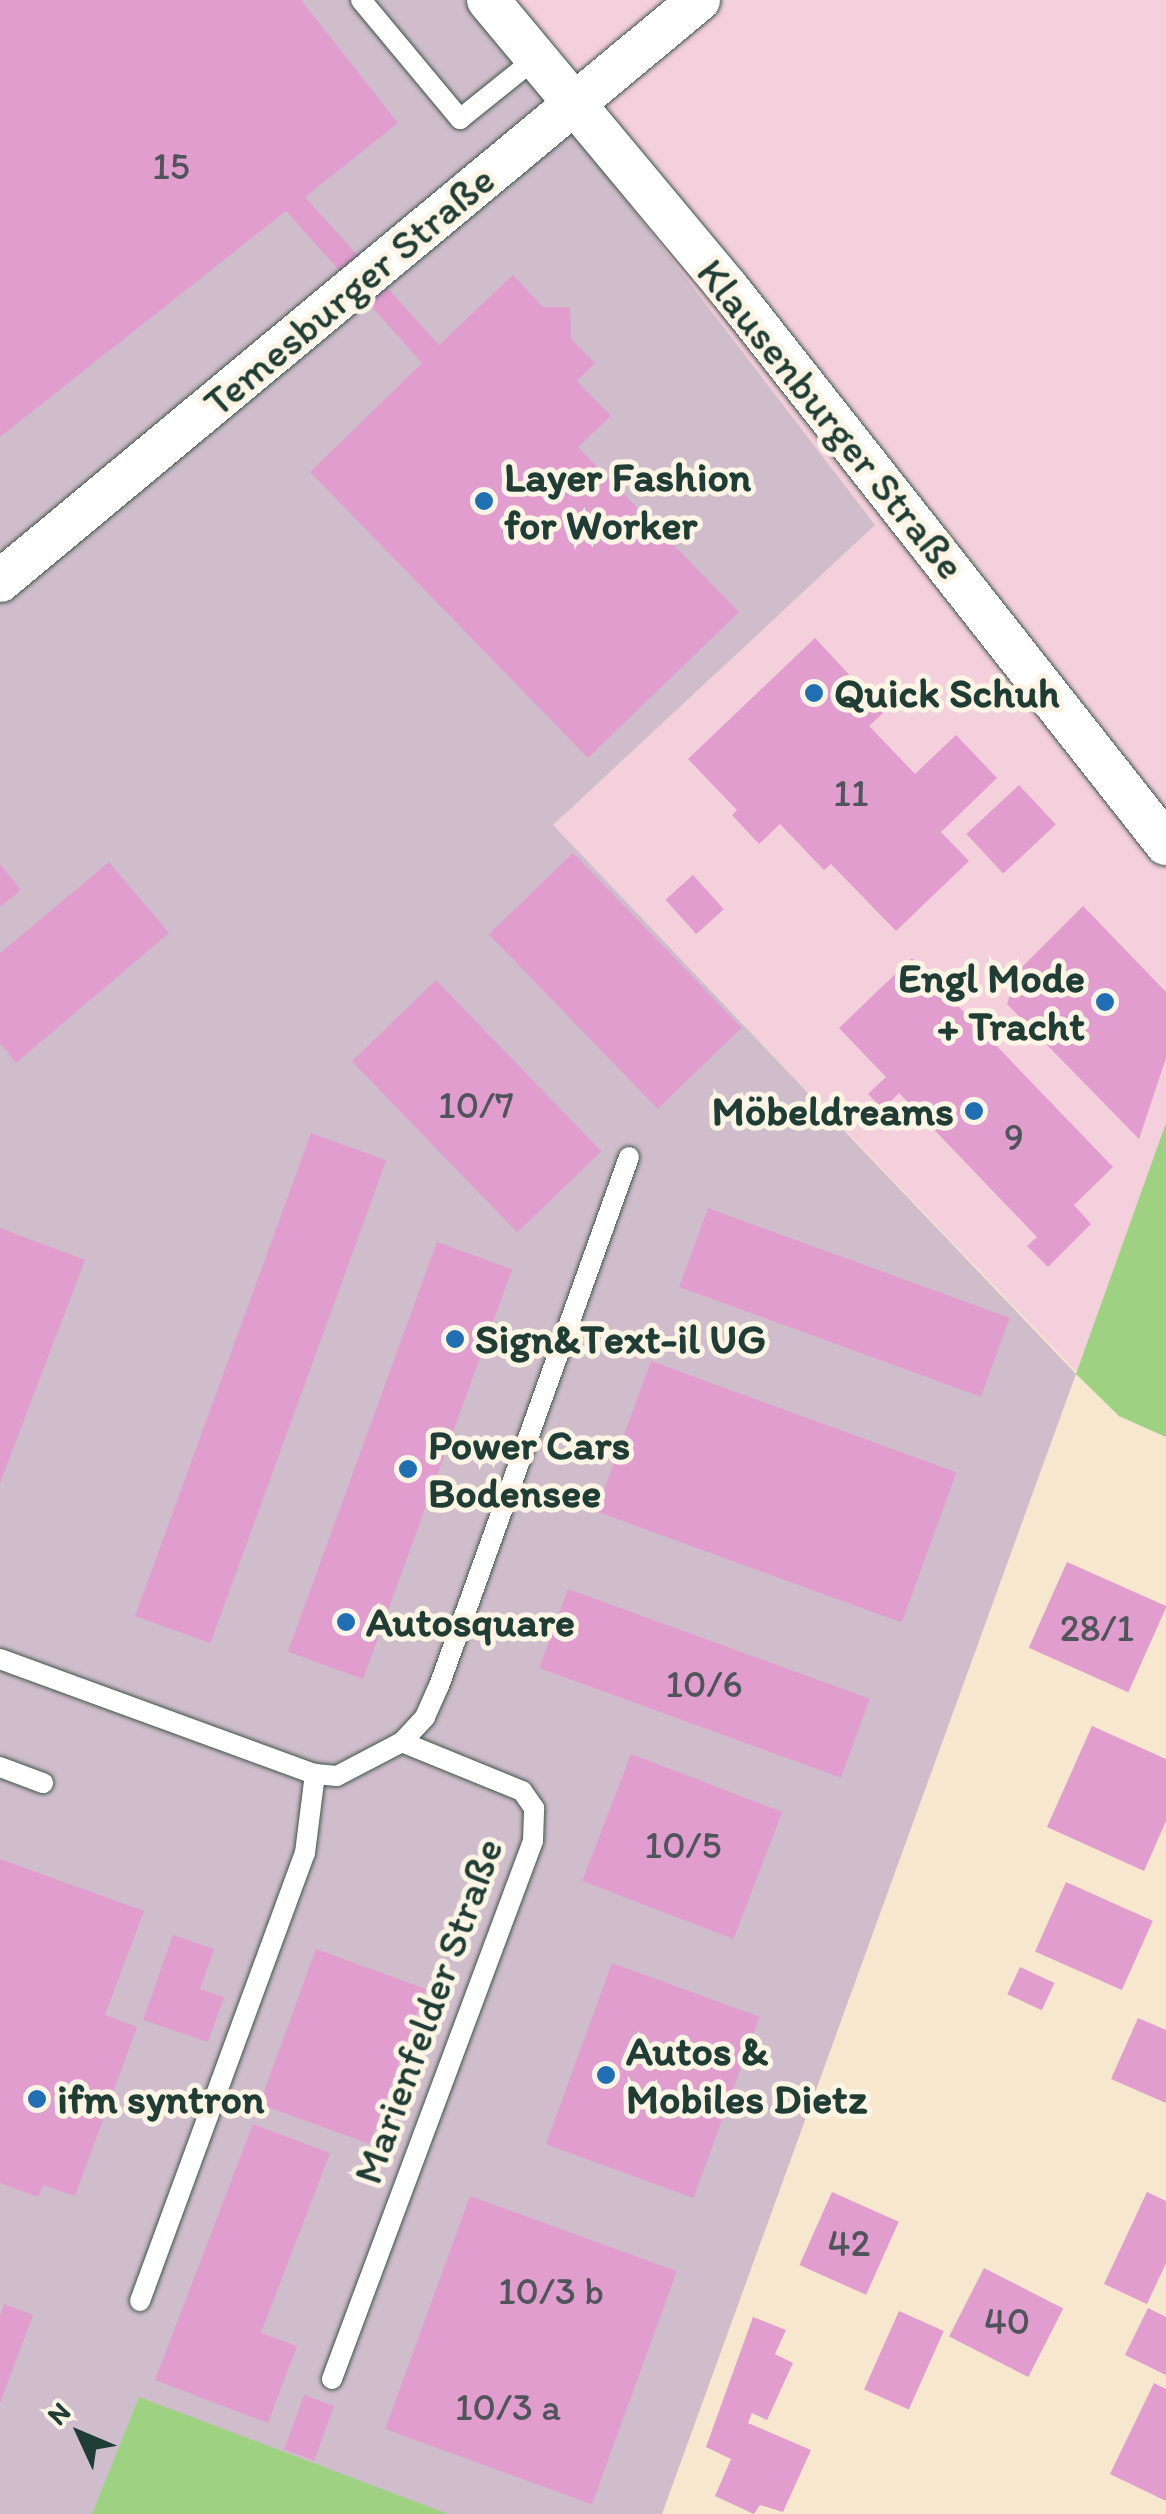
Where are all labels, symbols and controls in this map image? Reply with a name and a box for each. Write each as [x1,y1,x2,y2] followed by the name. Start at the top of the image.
[152,144,190,190] house number: 15
[193,154,505,428] street label: Temesburger Straße
[686,249,976,589] street label: Klausenburger Straße
[504,452,750,550] place label: Layer Fashion for Worker
[473,490,495,512] marker: Layer Fashion for Worker
[834,668,1059,718] place label: Quick Schuh
[803,682,825,704] marker: Quick Schuh
[833,771,869,817] house number: 11
[898,953,1085,1052] place label: Engl Mode + Tracht
[1094,991,1116,1013] marker: Engl Mode + Tracht
[438,1083,514,1129] house number: 10/7
[712,1086,954,1136] place label: Möbeldreams
[963,1100,985,1122] marker: Möbeldreams
[1004,1115,1024,1161] house number: 9
[475,1314,766,1364] place label: Sign&Text-il UG
[444,1328,466,1350] marker: Sign&Text-il UG
[428,1420,630,1518] place label: Power Cars Bodensee
[397,1458,419,1480] marker: Power Cars Bodensee
[366,1597,575,1647] place label: Autosquare
[1060,1606,1134,1652] house number: 28/1
[335,1611,357,1633] marker: Autosquare
[665,1662,743,1708] house number: 10/6
[645,1823,721,1869] house number: 10/5
[342,1831,514,2191] street label: Marienfelder Straße
[626,2026,867,2124] place label: Autos & Mobiles Dietz
[595,2064,617,2086] marker: Autos & Mobiles Dietz
[57,2074,266,2124] place label: ifm syntron
[26,2088,48,2110] marker: ifm syntron
[828,2221,870,2267] house number: 42
[498,2269,604,2315] house number: 10/3 b
[984,2299,1030,2345] house number: 40
[30,2384,130,2484] north arrow
[455,2385,561,2431] house number: 10/3 a
[40,2395,77,2432] text: N

